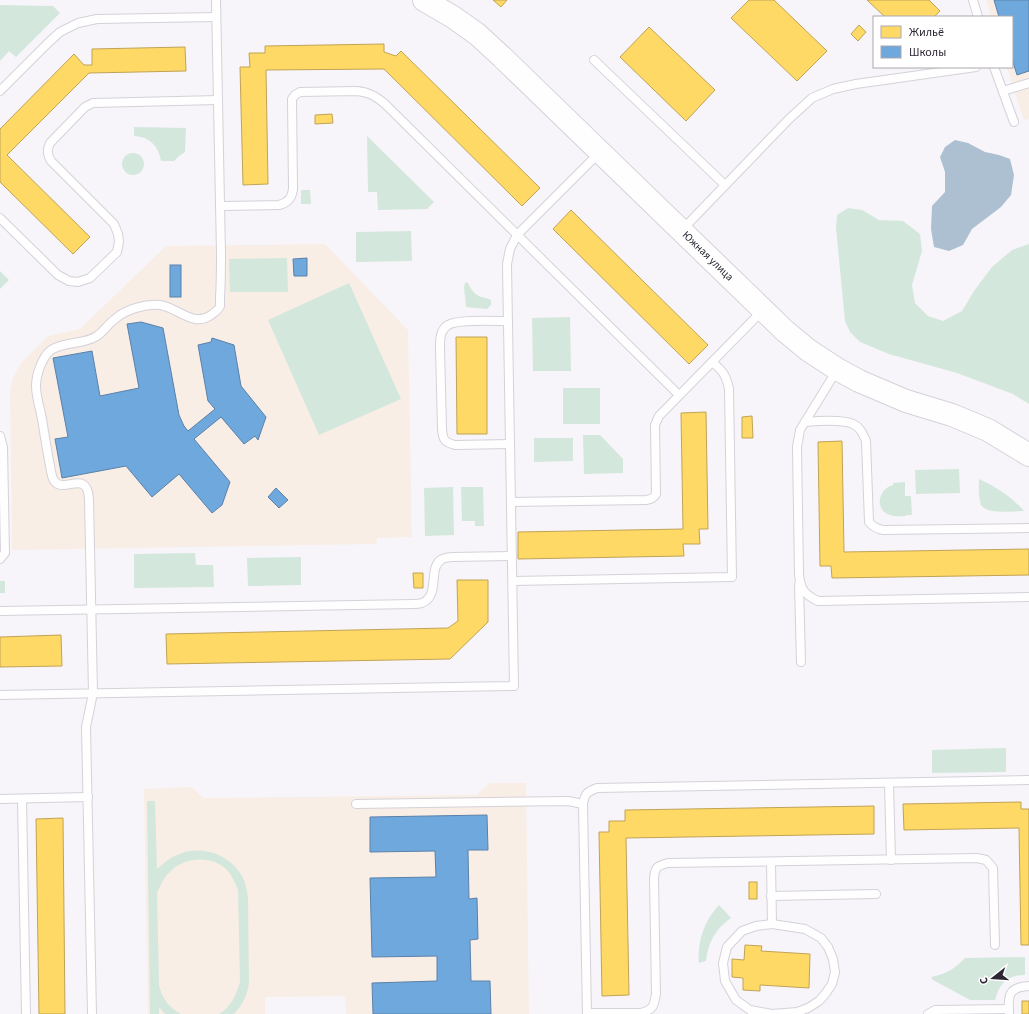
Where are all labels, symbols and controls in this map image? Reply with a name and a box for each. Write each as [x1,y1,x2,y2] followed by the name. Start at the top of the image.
[873,16,1013,68] legend
[909,24,944,41] text: Жильё
[909,44,946,61] text: Школы
[679,228,737,284] street label: Южная улица
[973,958,1013,998] north arrow
[976,975,992,986] text: С

